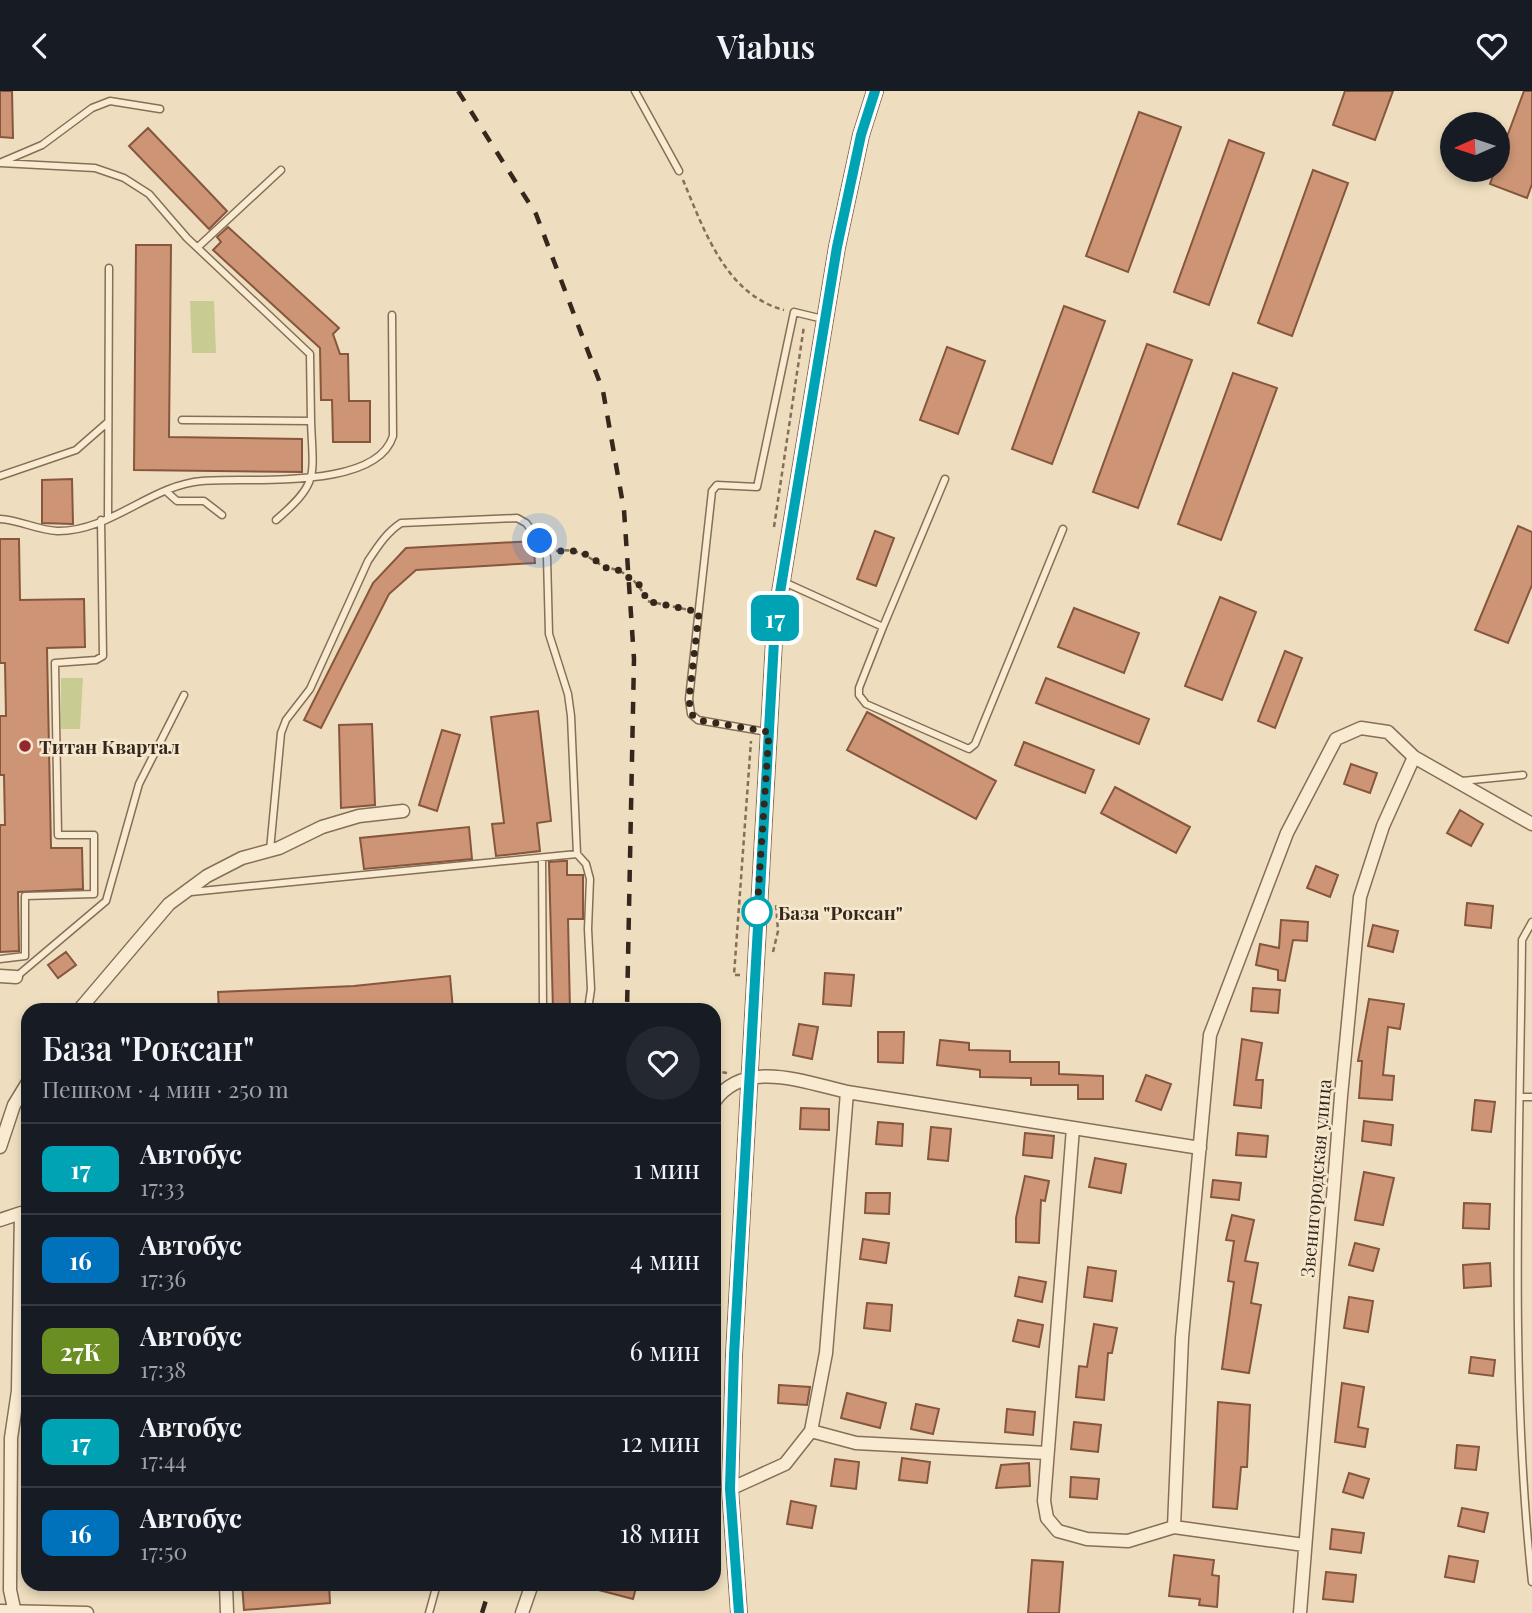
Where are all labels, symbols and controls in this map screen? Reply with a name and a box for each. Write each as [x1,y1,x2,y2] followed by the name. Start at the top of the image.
[717,24,815,67] text: Viabus
[21,27,59,65] icon: back
[1473,27,1511,65] icon: heart
[1440,112,1510,182] north arrow
[1440,112,1510,182] map controls
[522,523,557,558] your location
[744,595,806,641] line badge: 17
[765,602,785,634] text: 17
[39,733,180,759] place label: Титан Квартал
[17,738,33,754] marker: Титан Квартал
[742,897,772,927] marker: База "Роксан"
[778,899,903,925] place label: База "Роксан"
[42,1025,254,1069] text: База "Роксан"
[626,1026,700,1100] button: heart
[42,1073,289,1104] text: Пешком · 4 мин · 250 m
[1293,1077,1337,1278] street label: Звенигородская улица
[140,1136,242,1171] text: Автобус
[633,1151,700,1186] text: 1 мин
[70,1153,91,1185] text: 17
[140,1171,185,1202] text: 17:33
[140,1227,242,1262] text: Автобус
[630,1242,700,1277] text: 4 мин
[69,1244,92,1276] text: 16
[140,1262,186,1293] text: 17:36
[140,1318,242,1353] text: Автобус
[629,1333,700,1368] text: 6 мин
[60,1335,101,1367] text: 27К
[140,1353,186,1384] text: 17:38
[140,1409,242,1444] text: Автобус
[621,1424,700,1459] text: 12 мин
[70,1426,91,1458] text: 17
[140,1444,187,1475] text: 17:44
[140,1500,242,1535] text: Автобус
[620,1515,700,1550] text: 18 мин
[69,1517,92,1549] text: 16
[140,1535,187,1566] text: 17:50

